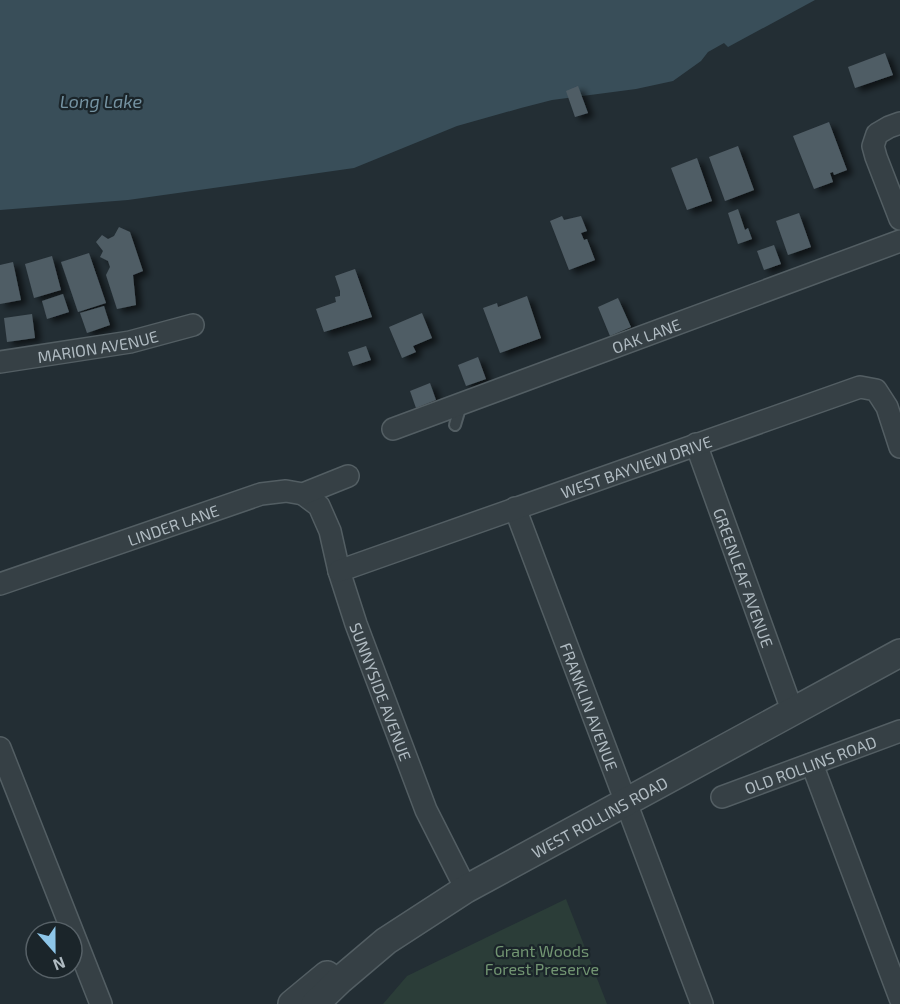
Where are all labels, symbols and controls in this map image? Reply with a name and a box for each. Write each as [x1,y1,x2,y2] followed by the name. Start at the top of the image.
[60,90,142,112] water label: Long Lake
[609,314,683,357] street label: OAK LANE
[36,325,160,366] street label: MARION AVENUE
[558,431,714,501] street label: WEST BAYVIEW DRIVE
[125,500,221,549] street label: LINDER LANE
[710,505,778,650] street label: GREENLEAF AVENUE
[347,620,416,763] street label: SUNNYSIDE AVENUE
[557,640,623,773] street label: FRANKLIN AVENUE
[742,731,879,797] street label: OLD ROLLINS ROAD
[528,772,670,861] street label: WEST ROLLINS ROAD
[24,920,84,980] north arrow
[485,941,599,978] park label: Grant Woods Forest Preserve
[51,954,68,975] text: N

